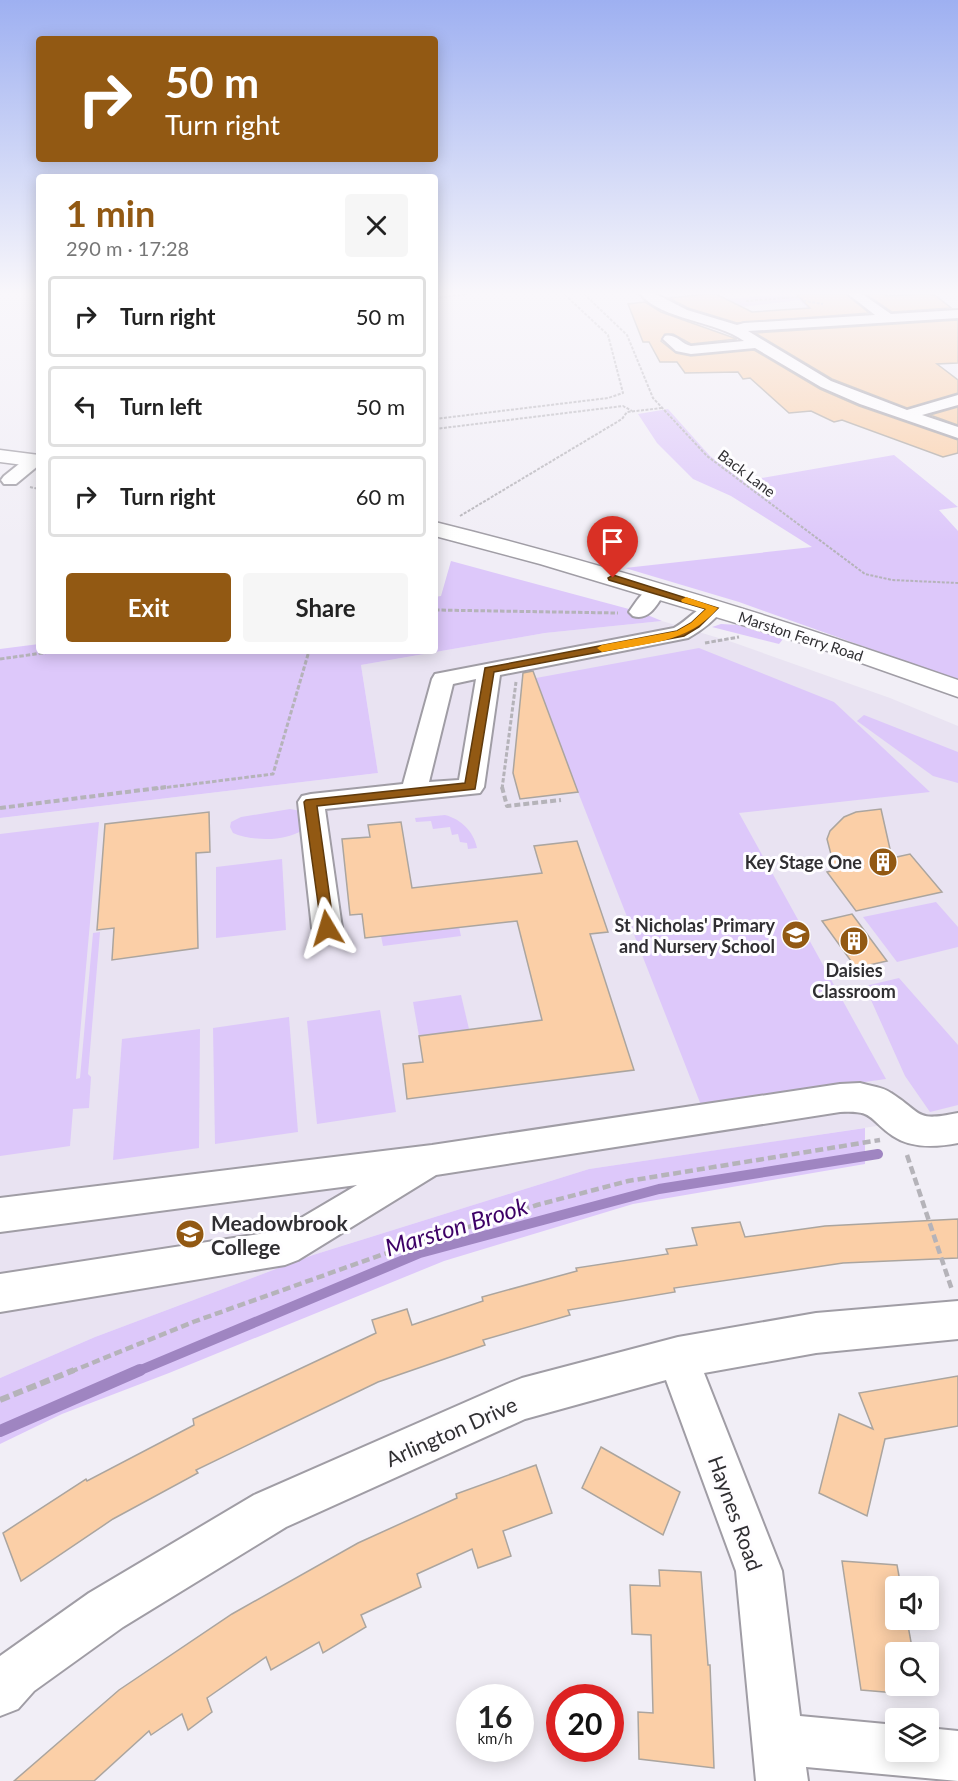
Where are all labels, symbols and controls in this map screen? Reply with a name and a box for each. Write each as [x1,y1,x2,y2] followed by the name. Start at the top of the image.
[165,57,259,107] text: 50 m
[66,60,144,138] icon: right
[165,108,280,141] text: Turn right
[66,191,155,235] text: 1 min
[345,194,408,257] button: close
[66,236,189,260] text: 290 m · 17:28
[69,300,102,333] icon: right
[120,303,215,330] text: Turn right
[356,303,405,330] text: 50 m
[69,390,102,423] icon: left
[120,393,202,420] text: Turn left
[356,393,405,420] text: 50 m
[715,446,779,500] street label: Back Lane
[69,480,102,513] icon: right
[120,483,215,510] text: Turn right
[356,483,405,510] text: 60 m
[587,516,638,578] pin
[596,525,629,558] icon: arrive
[66,573,231,642] button: Exit
[243,573,408,642] button: Share
[736,607,866,665] street label: Marston Ferry Road
[867,846,899,878] building icon: Key Stage One
[745,851,862,873] place label: Key Stage One
[295,896,359,960] position arrow
[615,914,776,957] place label: St Nicholas' Primary and Nursery School
[780,919,812,951] school or university icon: St Nicholas' Primary and Nursery School
[838,925,870,957] building icon: Daisies Classroom
[812,959,896,1002] place label: Daisies Classroom
[381,1190,531,1261] water label: Marston Brook
[211,1210,349,1259] place label: Meadowbrook College
[174,1218,206,1250] school or university icon: Meadowbrook College
[382,1391,520,1471] street label: Arlington Drive
[704,1452,768,1574] street label: Haynes Road
[885,1576,939,1762] map controls
[885,1576,939,1630] button: sound
[885,1642,939,1696] button: search
[546,1684,624,1762] speed limit sign: 20
[478,1698,512,1734] text: 16
[885,1708,939,1762] button: layers
[477,1729,513,1747] text: km/h

